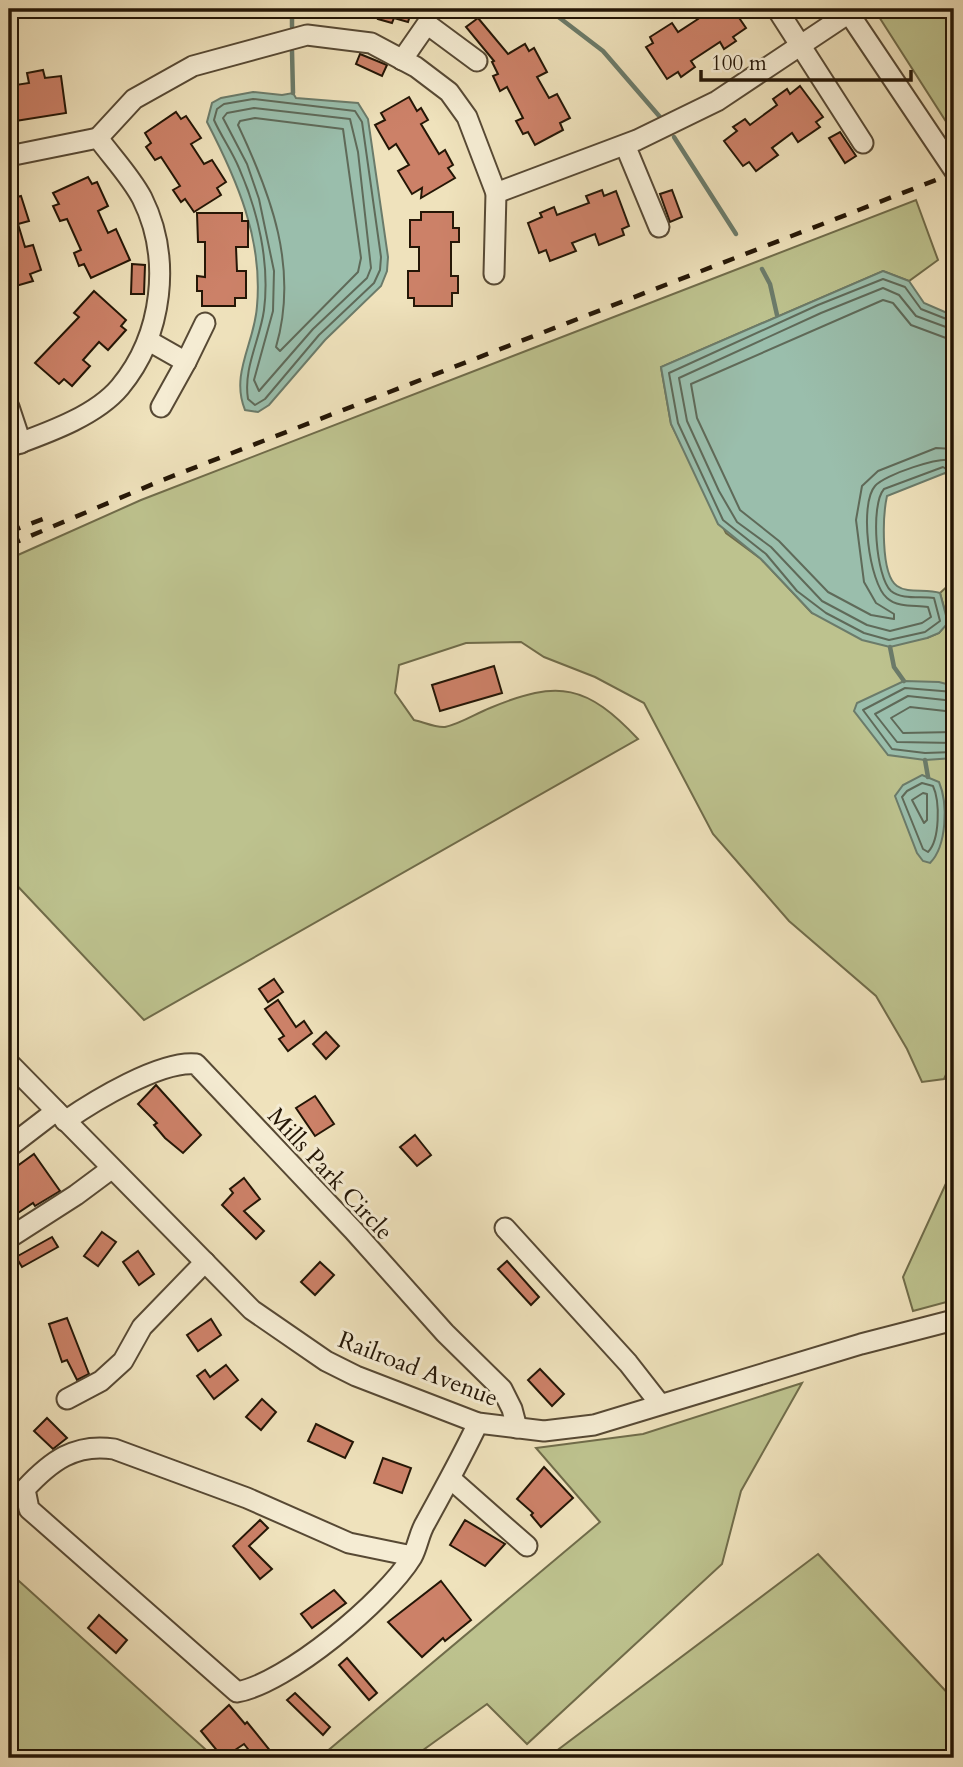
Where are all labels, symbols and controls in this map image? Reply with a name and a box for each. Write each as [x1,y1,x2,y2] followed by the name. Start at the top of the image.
[701,38,911,82] scale bar
[711,49,767,78] text: 100 m
[260,1100,400,1248] street label: Mills Park Circle
[333,1323,503,1415] street label: Railroad Avenue

